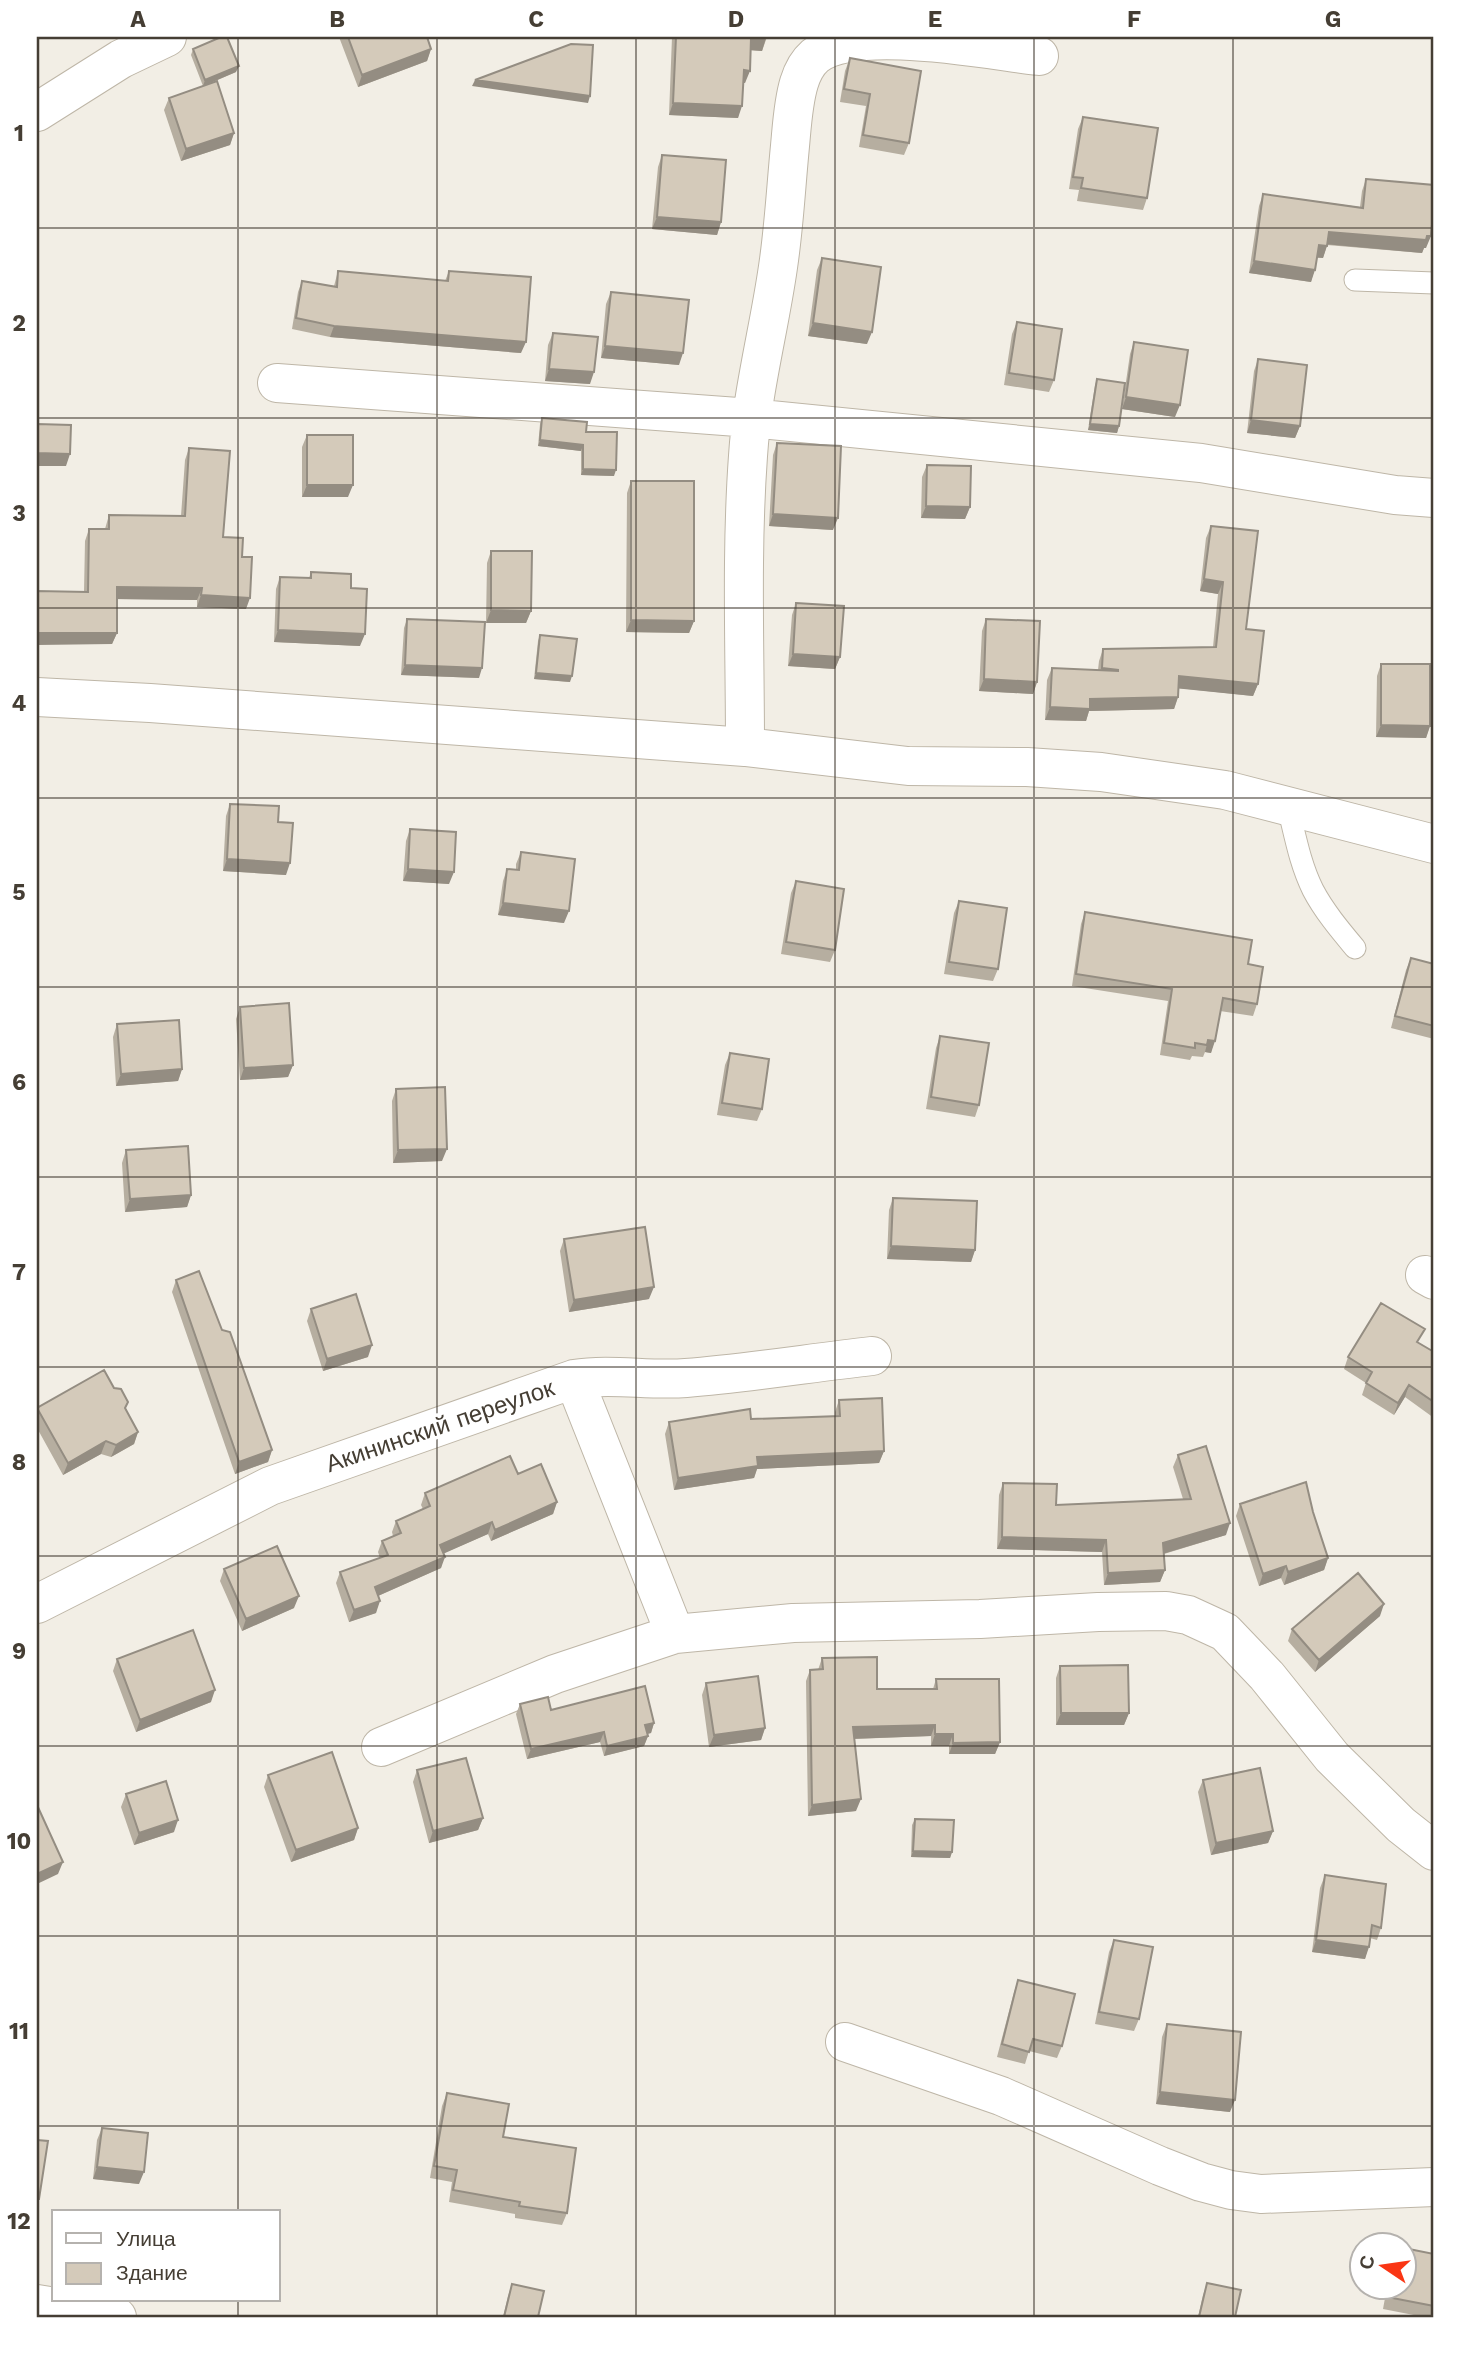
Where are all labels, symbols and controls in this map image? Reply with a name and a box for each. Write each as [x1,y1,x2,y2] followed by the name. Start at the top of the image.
[130,6,146,33] text: A
[329,6,345,33] text: B
[528,6,544,33] text: C
[728,6,744,33] text: D
[928,6,942,33] text: E
[1127,6,1141,33] text: F
[1325,6,1341,33] text: G
[14,120,24,147] text: 1
[12,310,26,337] text: 2
[12,500,26,527] text: 3
[12,690,27,717] text: 4
[12,879,26,906] text: 5
[12,1069,26,1096] text: 6
[12,1259,26,1286] text: 7
[322,1374,558,1478] street label: Акининский переулок
[12,1449,26,1476] text: 8
[12,1638,26,1665] text: 9
[7,1828,31,1855] text: 10
[9,2018,29,2045] text: 11
[7,2208,31,2235] text: 12
[52,2210,280,2302] legend
[116,2226,176,2251] text: Улица
[1348,2232,1418,2302] north arrow
[1354,2253,1380,2272] text: С
[116,2260,188,2285] text: Здание

